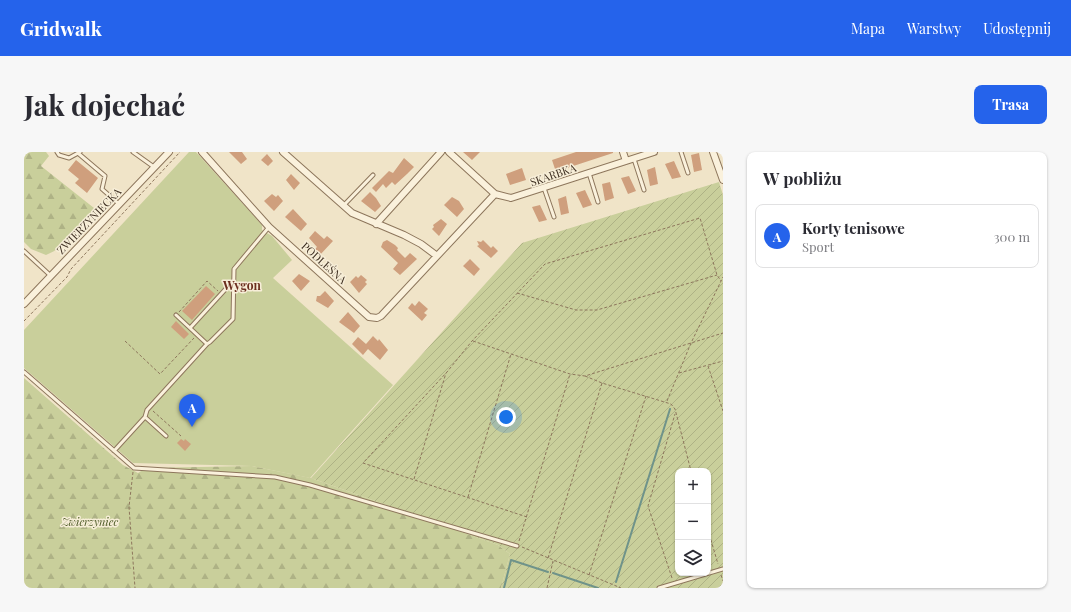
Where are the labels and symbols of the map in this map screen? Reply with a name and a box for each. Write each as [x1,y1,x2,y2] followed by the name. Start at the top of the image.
[528,160,578,189] street label: SKARBKA
[53,184,124,257] street label: ZWIERZYNIECKA
[298,238,350,287] street label: PODLEŚNA
[222,277,262,293] district label: Wygon
[179,394,205,427] pin: A
[496,407,516,427] your location
[61,514,118,529] park label: Zwierzyniec

